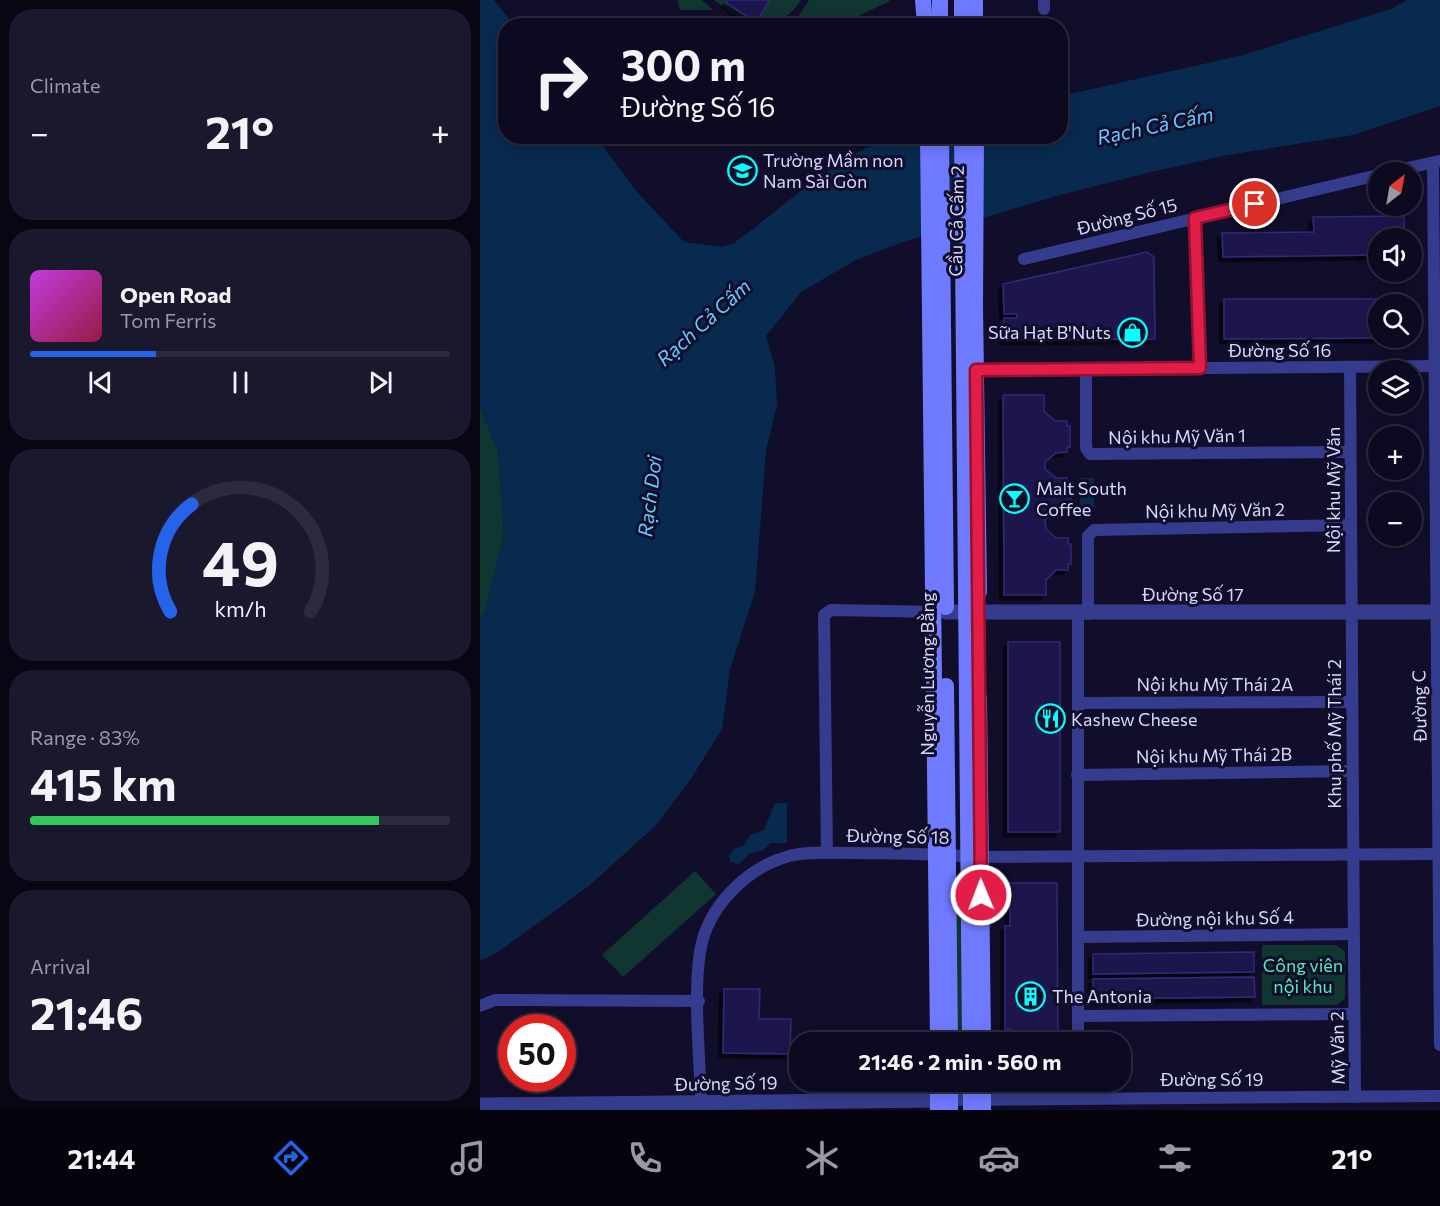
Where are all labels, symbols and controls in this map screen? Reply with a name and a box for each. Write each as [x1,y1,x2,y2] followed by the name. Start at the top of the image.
[621,38,746,90] text: 300 m
[522,42,600,120] icon: right
[30,73,100,97] text: Climate
[621,90,775,123] text: Đường Số 16
[1095,101,1215,149] water label: Rạch Cả Cấm
[205,103,274,158] text: 21°
[30,111,49,152] text: −
[431,111,450,152] text: +
[763,149,903,192] place label: Trường Mầm non Nam Sài Gòn
[726,154,758,186] school or university icon: Trường Mầm non Nam Sài Gòn
[1368,162,1422,216] north arrow
[1368,162,1422,546] map controls
[944,165,968,277] street label: Cầu Cả Cấm 2
[1229,178,1280,229] pin
[1238,187,1271,220] icon: arrive
[1074,193,1179,239] street label: Đường Số 15
[1368,228,1422,282] button: sound
[651,273,755,371] water label: Rạch Cả Cấm
[120,281,231,308] text: Open Road
[1368,294,1422,348] button: search
[120,308,216,332] text: Tom Ferris
[1116,316,1148,348] shop icon: Sữa Hạt B'Nuts
[988,321,1111,343] place label: Sữa Hạt B'Nuts
[1228,339,1331,361] street label: Đường Số 16
[1368,360,1422,414] button: layers
[84,366,117,399] icon: previous
[224,366,257,399] icon: pause
[364,366,397,399] icon: next
[1108,424,1246,448] street label: Nội khu Mỹ Văn 1
[1368,426,1422,480] button: +
[1322,427,1344,553] street label: Nội khu Mỹ Văn
[632,453,666,538] water label: Rạch Dơi
[1036,477,1127,520] place label: Malt South Coffee
[999,482,1031,514] bar icon: Malt South Coffee
[1368,492,1422,546] button: −
[1145,498,1285,522] street label: Nội khu Mỹ Văn 2
[202,523,278,599] text: 49
[1141,583,1244,605] street label: Đường Số 17
[916,592,938,756] street label: Nguyễn Lương Bằng
[214,595,266,621] text: km/h
[1323,659,1345,809] street label: Khu phố Mỹ Thái 2
[1407,670,1431,743] street label: Đường C
[1136,673,1294,695] street label: Nội khu Mỹ Thái 2A
[1034,703,1066,735] restaurant icon: Kashew Cheese
[1071,708,1197,730] place label: Kashew Cheese
[30,725,140,749] text: Range · 83%
[1136,743,1292,767] street label: Nội khu Mỹ Thái 2B
[30,755,177,810] text: 415 km
[845,824,950,848] street label: Đường Số 18
[949,863,1013,927] position arrow
[1135,906,1294,930] street label: Đường nội khu Số 4
[30,954,91,978] text: Arrival
[1263,954,1343,997] park label: Công viên nội khu
[1015,980,1047,1012] building icon: The Antonia
[30,984,143,1039] text: 21:46
[1052,985,1152,1007] place label: The Antonia
[1325,1011,1349,1085] street label: Mỹ Văn 2
[498,1014,576,1092] speed limit sign: 50
[859,1048,1062,1075] text: 21:46 · 2 min · 560 m
[1160,1068,1263,1090] street label: Đường Số 19
[673,1071,778,1095] street label: Đường Số 19
[270,1137,312,1179] icon: directions
[447,1137,489,1179] icon: music
[624,1137,666,1179] icon: phone
[801,1137,843,1179] icon: climate
[978,1137,1020,1179] icon: car
[1154,1137,1196,1179] icon: filters
[67,1142,135,1175] text: 21:44
[1331,1142,1373,1175] text: 21°

